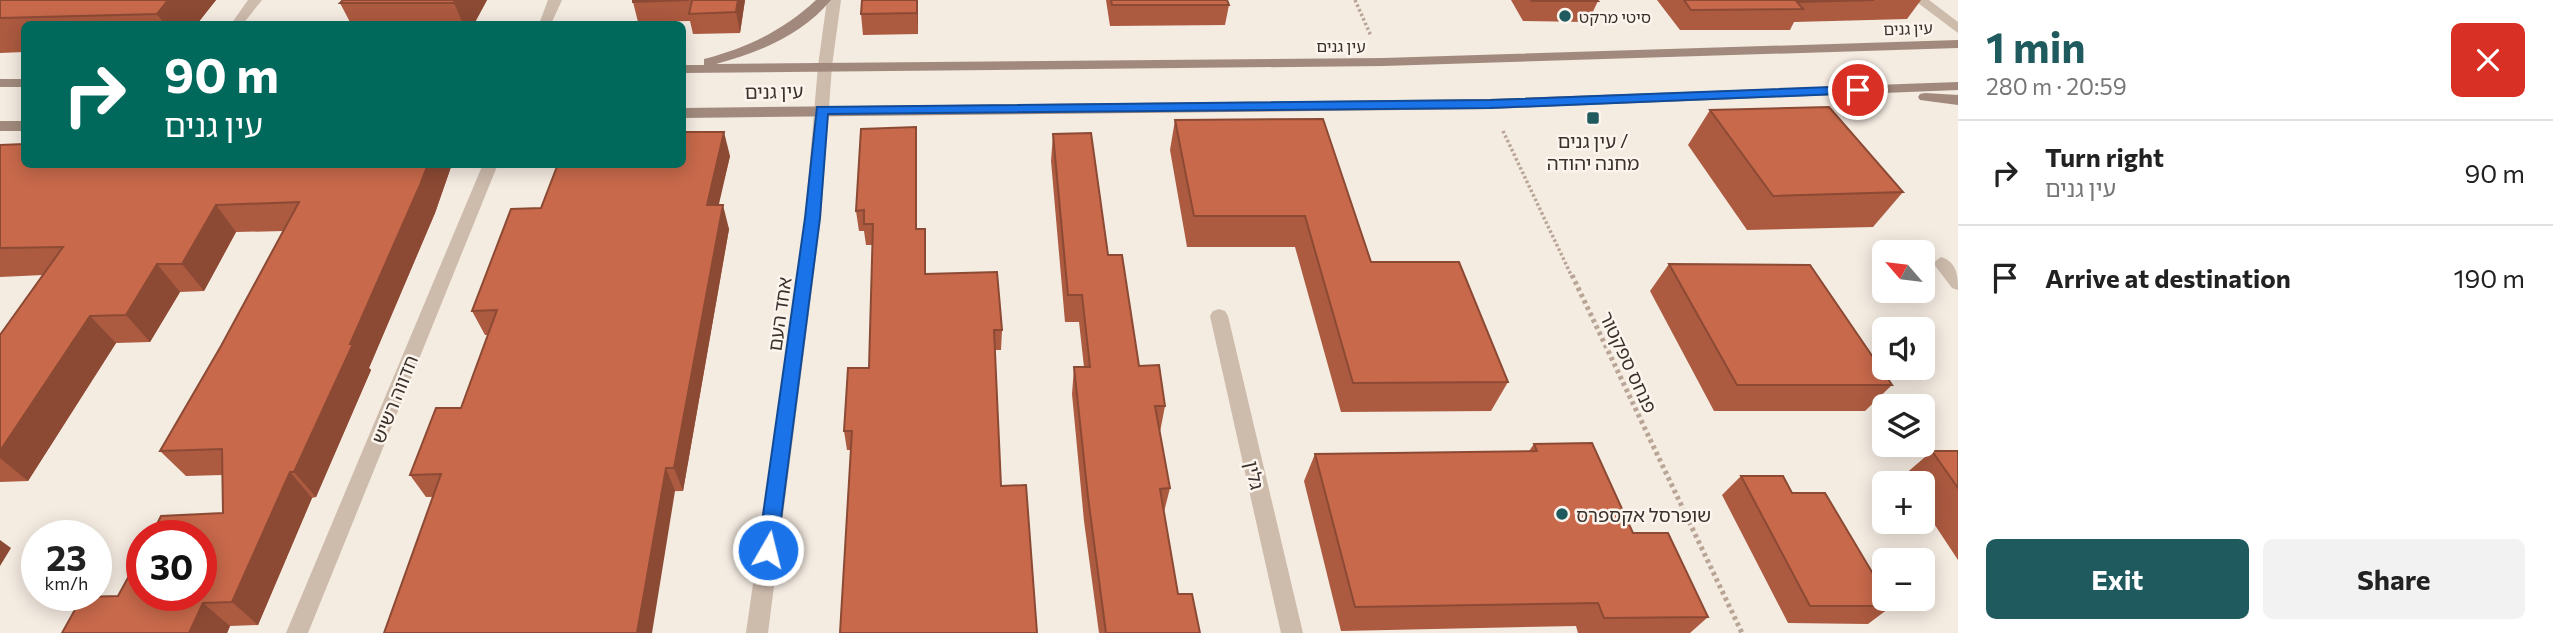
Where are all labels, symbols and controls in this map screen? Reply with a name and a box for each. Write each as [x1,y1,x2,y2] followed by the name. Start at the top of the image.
[1579,7,1651,26] place label: סיטי מרקט
[1557,8,1573,24] marker: סיטי מרקט
[1883,18,1933,38] street label: עין גנים
[1986,20,2086,72] text: 1 min
[2451,23,2525,97] button: close
[1316,36,1366,55] street label: עין גנים
[164,43,279,103] text: 90 m
[49,49,140,140] icon: right
[1828,60,1888,120] pin
[1839,71,1877,109] icon: arrive
[1986,72,2127,100] text: 280 m · 20:59
[744,79,804,103] street label: עין גנים
[164,104,263,144] text: עין גנים
[1585,110,1601,126] marker: עין גנים / מחנה יהודה
[1547,129,1639,174] place label: עין גנים / מחנה יהודה
[2045,141,2164,172] text: Turn right
[1986,154,2024,192] icon: right
[2465,157,2525,188] text: 90 m
[2045,174,2116,202] text: עין גנים
[1872,240,1936,303] north arrow
[1872,240,1935,611] map controls
[1986,259,2024,297] icon: arrive
[2045,262,2291,293] text: Arrive at destination
[2453,262,2525,293] text: 190 m
[762,275,796,353] street label: אחד העם
[1595,307,1663,417] street label: פנחס ספקטור
[1872,317,1935,380] button: sound
[366,352,422,446] street label: חדווה רשיש
[1872,394,1935,457] button: layers
[1241,458,1269,492] street label: גלין
[1872,471,1935,534] button: +
[1576,503,1711,526] place label: שופרסל אקספרס
[1554,506,1570,522] marker: שופרסל אקספרס
[731,513,805,587] position arrow
[126,520,217,611] speed limit sign: 30
[46,535,87,578] text: 23
[1986,539,2249,619] button: Exit
[2263,539,2525,619] button: Share
[1872,548,1935,611] button: −
[45,572,88,594] text: km/h

